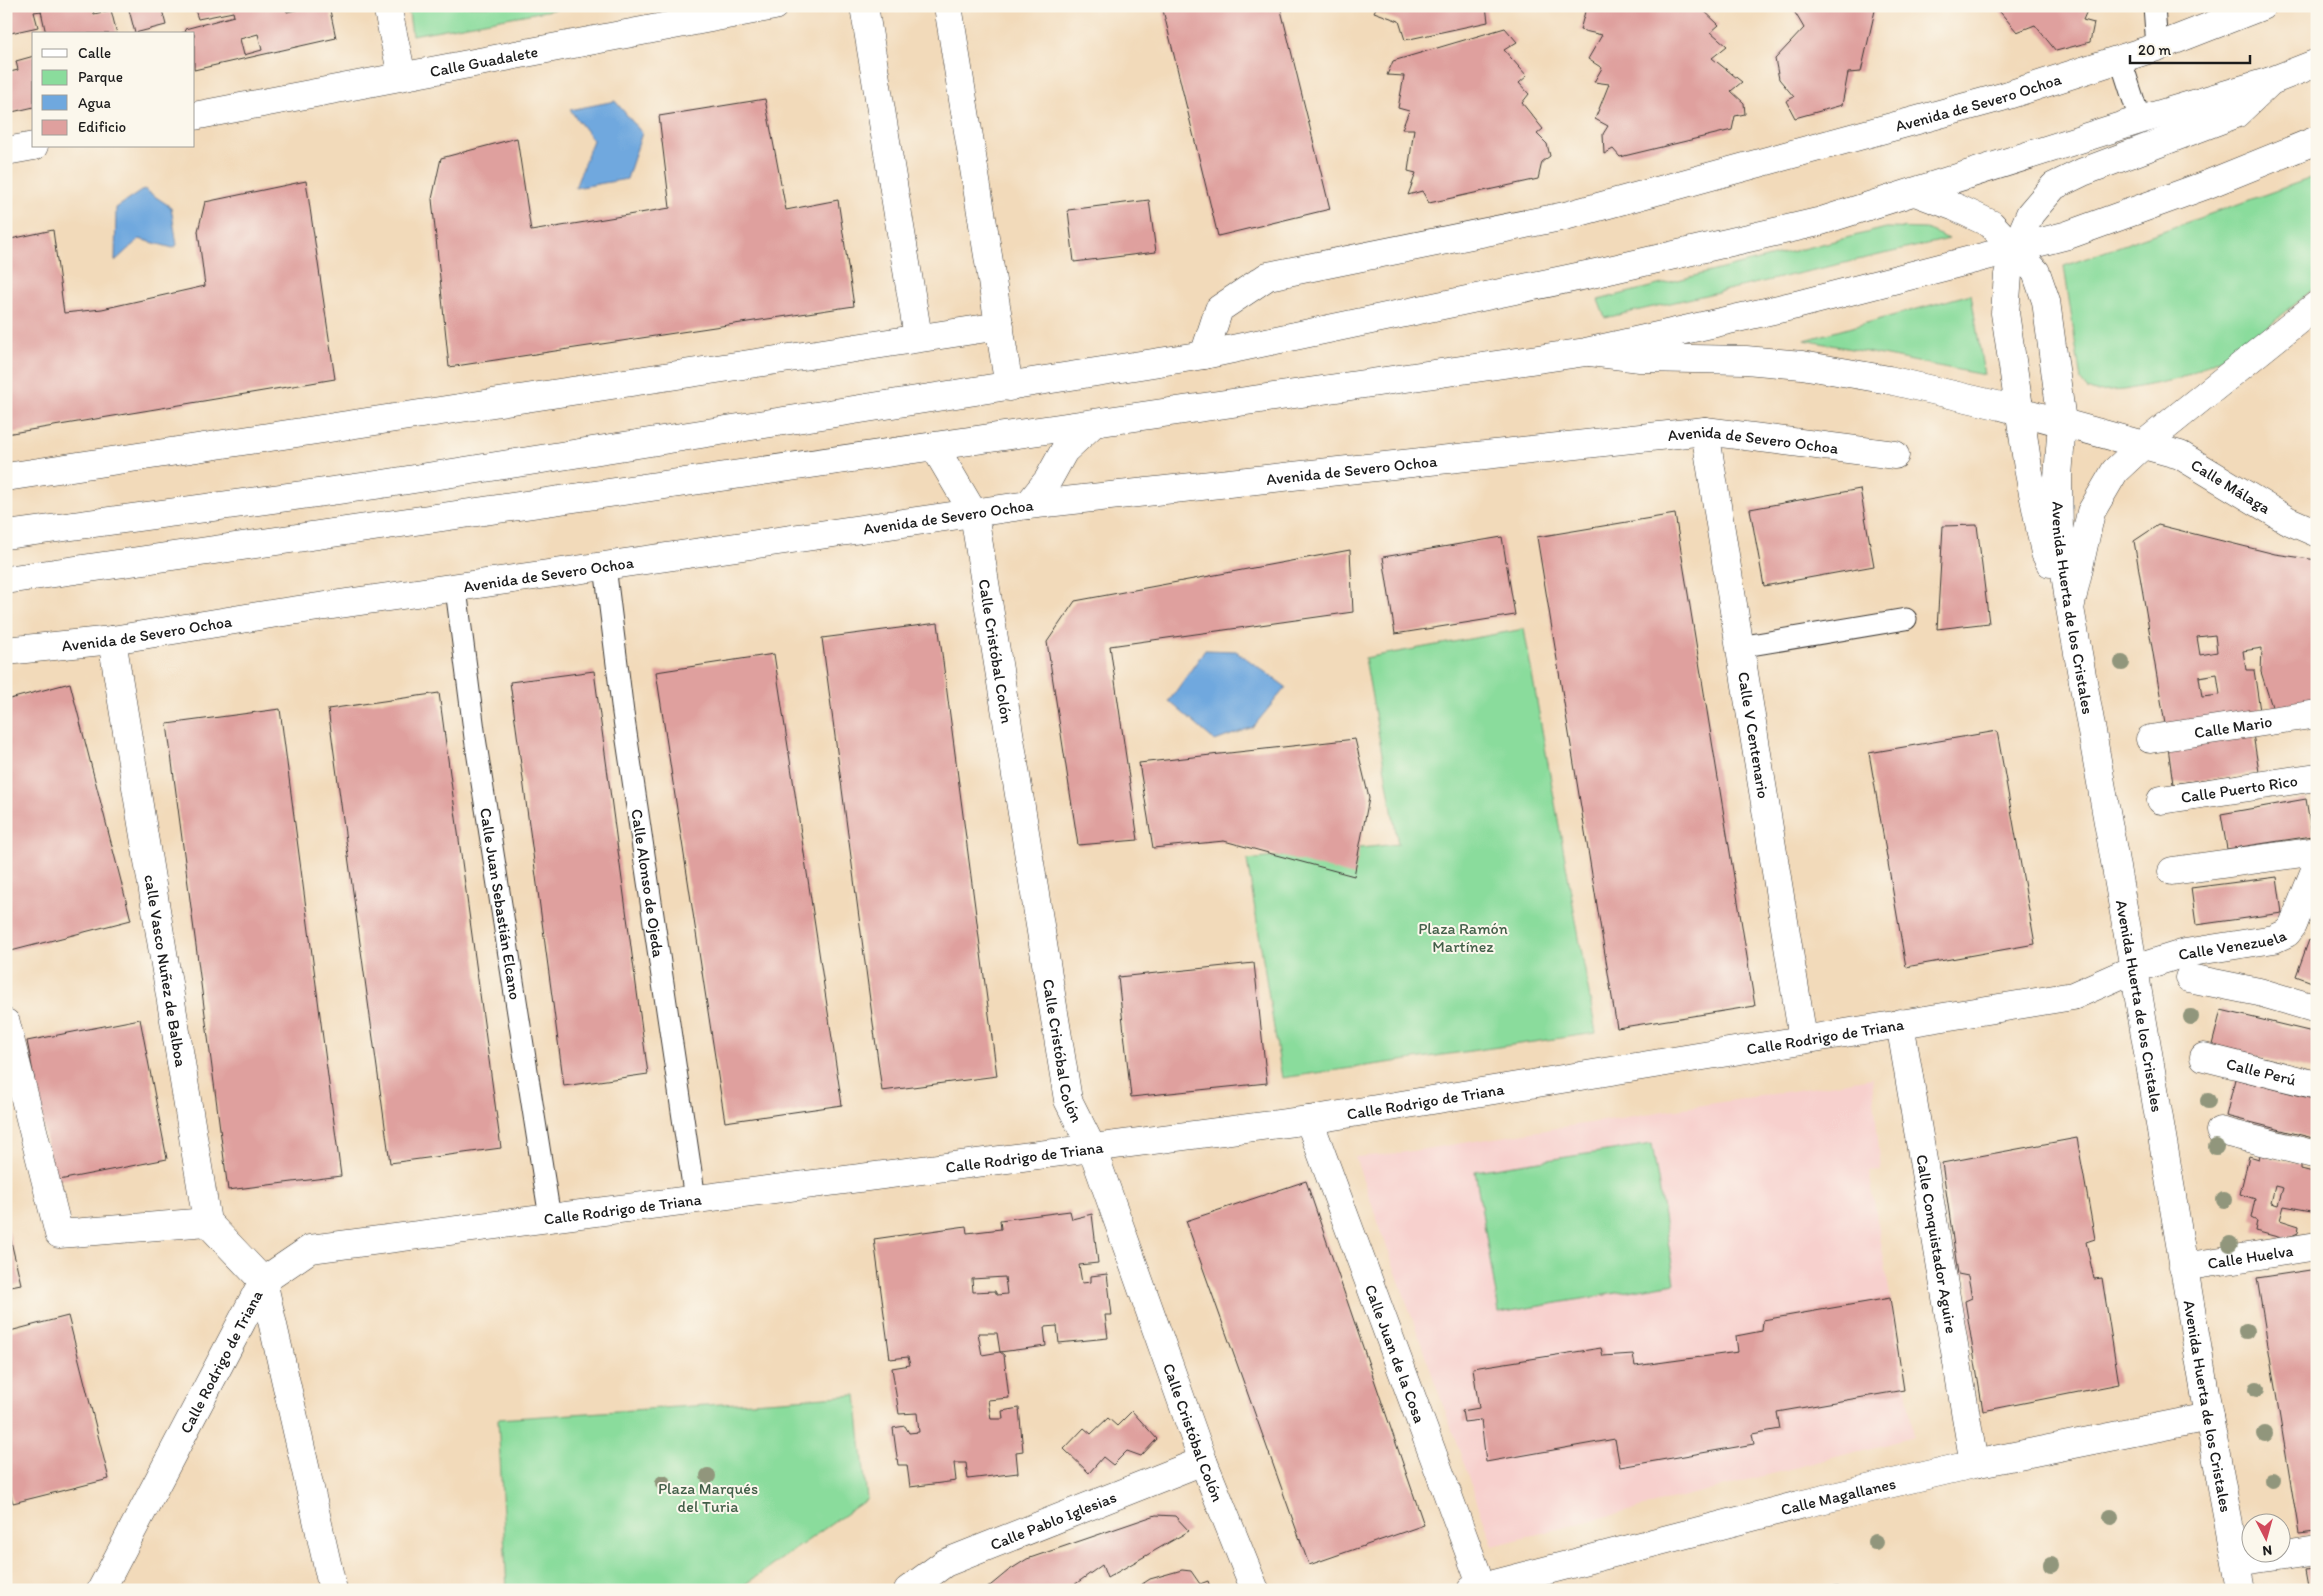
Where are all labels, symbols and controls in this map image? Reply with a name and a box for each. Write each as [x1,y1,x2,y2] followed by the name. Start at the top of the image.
[32,32,195,148] legend
[2130,32,2250,64] scale bar
[2138,41,2172,59] text: 20 m
[428,42,540,81] street label: Calle Guadalete
[78,44,111,62] text: Calle
[78,68,123,86] text: Parque
[1893,69,2064,136] street label: Avenida de Severo Ochoa
[78,94,112,112] text: Agua
[78,118,126,136] text: Edificio
[1667,422,1840,458] street label: Avenida de Severo Ochoa
[1265,451,1439,489] street label: Avenida de Severo Ochoa
[2187,455,2274,518] street label: Calle Málaga
[862,495,1035,539] street label: Avenida de Severo Ochoa
[2048,501,2098,716] street label: Avenida Huerta de los Cristales
[462,553,636,596] street label: Avenida de Severo Ochoa
[975,578,1016,725] street label: Calle Cristóbal Colón
[61,611,234,655] street label: Avenida de Severo Ochoa
[1734,670,1773,800] street label: Calle V Centenario
[2193,712,2274,742] street label: Calle Mario
[2179,771,2299,807] street label: Calle Puerto Rico
[476,806,525,1001] street label: Calle Juan Sebastián Elcano
[627,808,668,959] street label: Calle Alonso de Ojeda
[140,873,191,1069] street label: calle Vasco Nuñez de Balboa
[2112,898,2167,1114] street label: Avenida Huerta de los Cristales
[1418,919,1508,956] park label: Plaza Ramón Martínez
[2176,925,2290,965] street label: Calle Venezuela
[1039,978,1087,1126] street label: Calle Cristóbal Colón
[1745,1014,1906,1059] street label: Calle Rodrigo de Triana
[2224,1054,2298,1089] street label: Calle Perú
[1345,1079,1506,1124] street label: Calle Rodrigo de Triana
[944,1138,1105,1177] street label: Calle Rodrigo de Triana
[1912,1153,1961,1335] street label: Calle Conquistador Aguire
[543,1189,704,1229] street label: Calle Rodrigo de Triana
[2206,1241,2295,1273] street label: Calle Huelva
[1361,1282,1429,1426] street label: Calle Juan de la Cosa
[176,1286,267,1437] street label: Calle Rodrigo de Triana
[2180,1299,2235,1514] street label: Avenida Huerta de los Cristales
[1159,1361,1227,1504] street label: Calle Cristóbal Colón
[1779,1474,1898,1519] street label: Calle Magallanes
[658,1479,758,1516] park label: Plaza Marqués del Turia
[987,1487,1119,1554] street label: Calle Pablo Iglesias
[2240,1514,2290,1564] north arrow
[2262,1541,2273,1559] text: N

